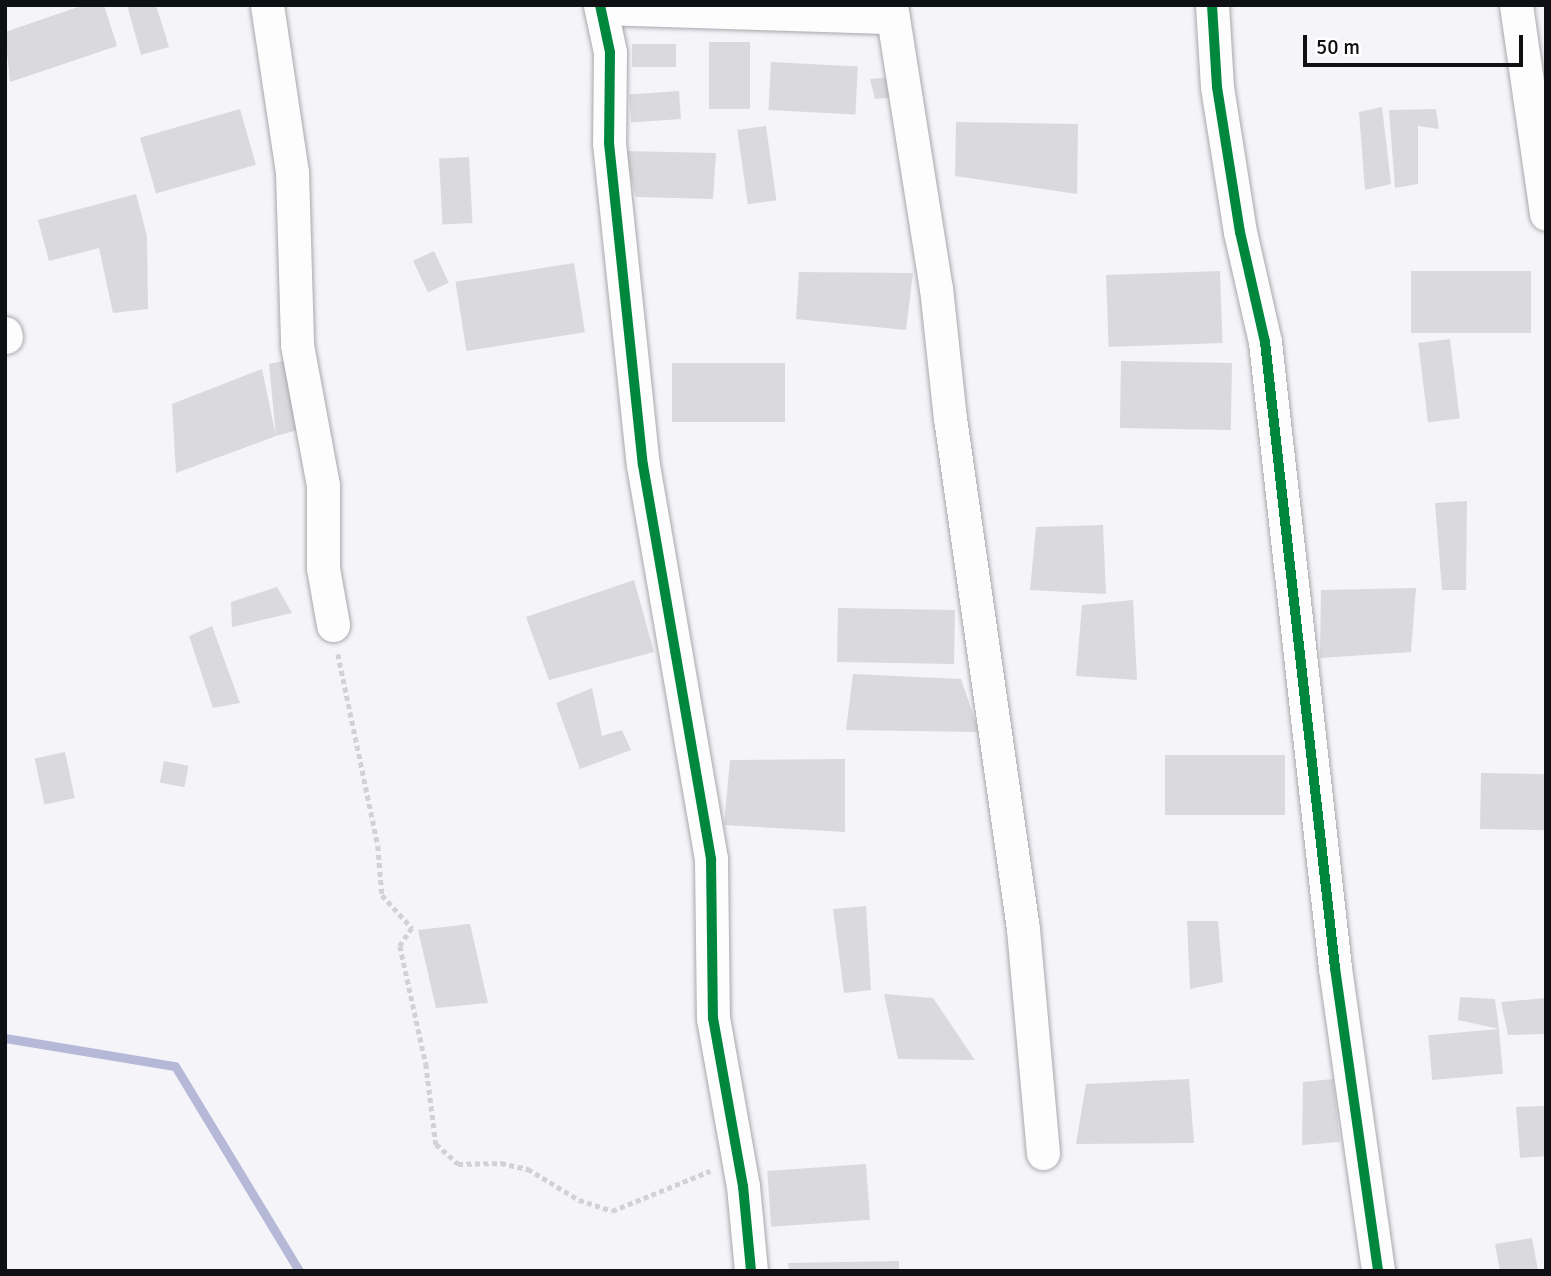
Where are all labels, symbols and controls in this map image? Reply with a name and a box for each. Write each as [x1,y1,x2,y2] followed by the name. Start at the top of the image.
[1306,21,1526,65] scale bar
[1316,34,1360,60] text: 50 m

